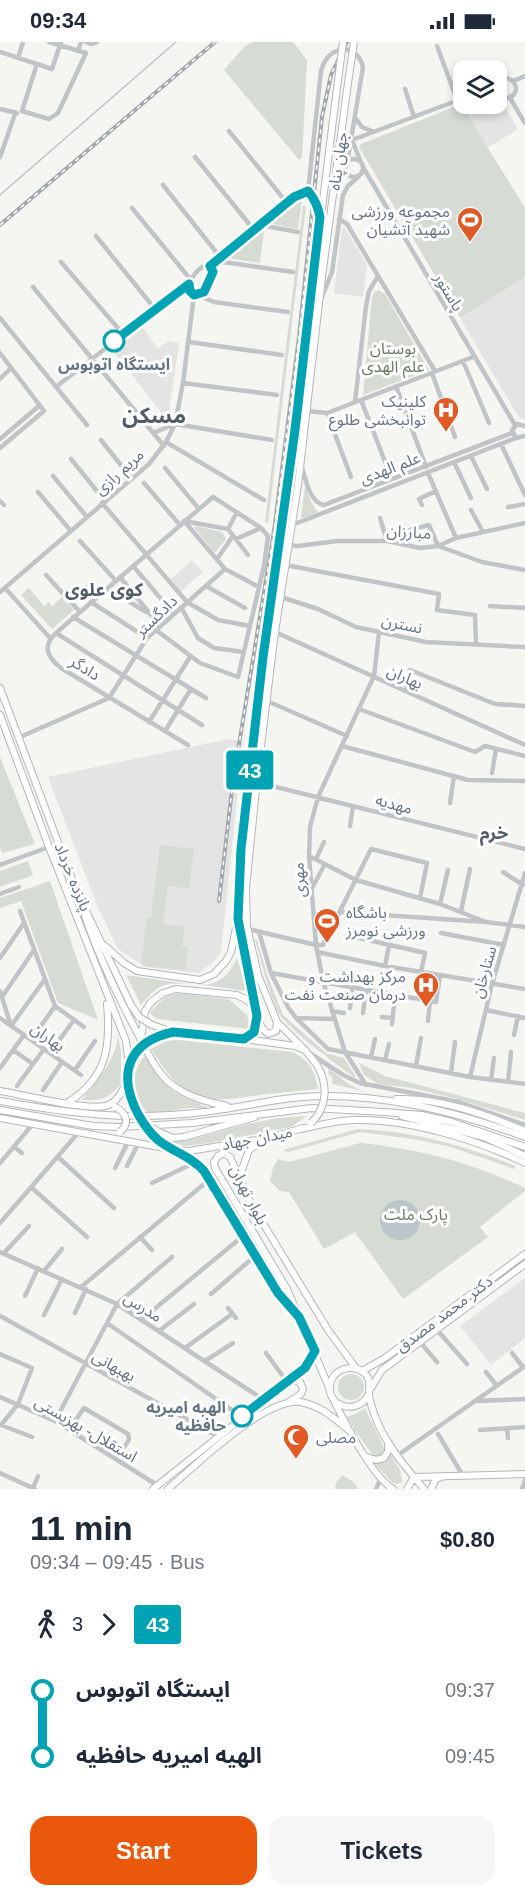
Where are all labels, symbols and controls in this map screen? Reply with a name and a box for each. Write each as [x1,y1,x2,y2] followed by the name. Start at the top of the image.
[30,8,86,33] text: 09:34
[453,60,507,114] map controls
[453,60,507,114] button: layers
[325,131,353,192] street label: جهان پناه
[352,203,450,239] place label: مجموعه ورزشی شهید آتشیان
[455,205,485,243] sports icon: مجموعه ورزشی شهید آتشیان
[429,269,467,315] street label: پاستور
[103,330,125,352] marker: ایستگاه اتوبوس
[361,340,425,379] park label: بوستان علم الهدی
[58,356,170,374] place label: ایستگاه اتوبوس
[329,393,426,432] place label: کلینیک توانبخشی طلوع
[431,395,461,433] hospital icon: کلینیک توانبخشی طلوع
[122,403,186,428] district label: مسکن
[91,446,150,501] street label: مریم رازی
[358,449,424,491] street label: علم الهدی
[386,522,432,543] street label: مبارزان
[65,580,144,600] district label: کوی علوی
[131,592,181,641] street label: دادگستر
[380,611,424,638] street label: نسترن
[66,652,103,685] street label: دادگر
[384,662,426,693] street label: بهاران
[223,750,277,790] line badge: 43
[238,759,262,782] text: 43
[373,791,414,818] street label: مهدیه
[480,823,508,846] district label: خرم
[50,840,94,915] street label: پانزده خرداد
[290,862,309,898] street label: مهری
[345,904,426,940] place label: باشگاه ورزشی نومرز
[312,906,342,944] sports icon: باشگاه ورزشی نومرز
[468,944,500,1000] street label: ستارخان
[285,968,406,1004] place label: مرکز بهداشت و درمان صنعت نفت
[411,970,441,1008] hospital icon: مرکز بهداشت و درمان صنعت نفت
[27,1019,68,1055] street label: بهاران
[220,1123,294,1154] street label: میدان جهاد
[226,1162,271,1228] street label: بلوار تهران
[384,1206,448,1225] park label: پارک ملت
[392,1272,496,1357] street label: دکتر محمد مصدق
[120,1289,165,1326] street label: مدرس
[89,1347,139,1386] street label: بهبهانی
[31,1393,140,1467] street label: استقلال- بهزیستی
[146,1399,226,1435] place label: الهیه امیریه حافظیه
[231,1405,253,1427] marker: الهیه امیریه حافظیه
[281,1422,311,1460] mosque icon: مصلی
[316,1429,356,1447] place label: مصلی
[30,1510,133,1547] text: 11 min
[440,1527,495,1552] text: $0.80
[30,1551,205,1573] text: 09:34 – 09:45 · Bus
[30,1608,63,1641] icon: walk
[92,1608,125,1641] icon: forward
[72,1613,83,1635] text: 3
[146,1613,169,1636] text: 43
[76,1677,230,1702] text: ایستگاه اتوبوس
[445,1679,495,1701] text: 09:37
[76,1743,262,1768] text: الهیه امیریه حافظیه
[445,1745,495,1767] text: 09:45
[30,1816,257,1885] button: Start
[269,1816,495,1885] button: Tickets

